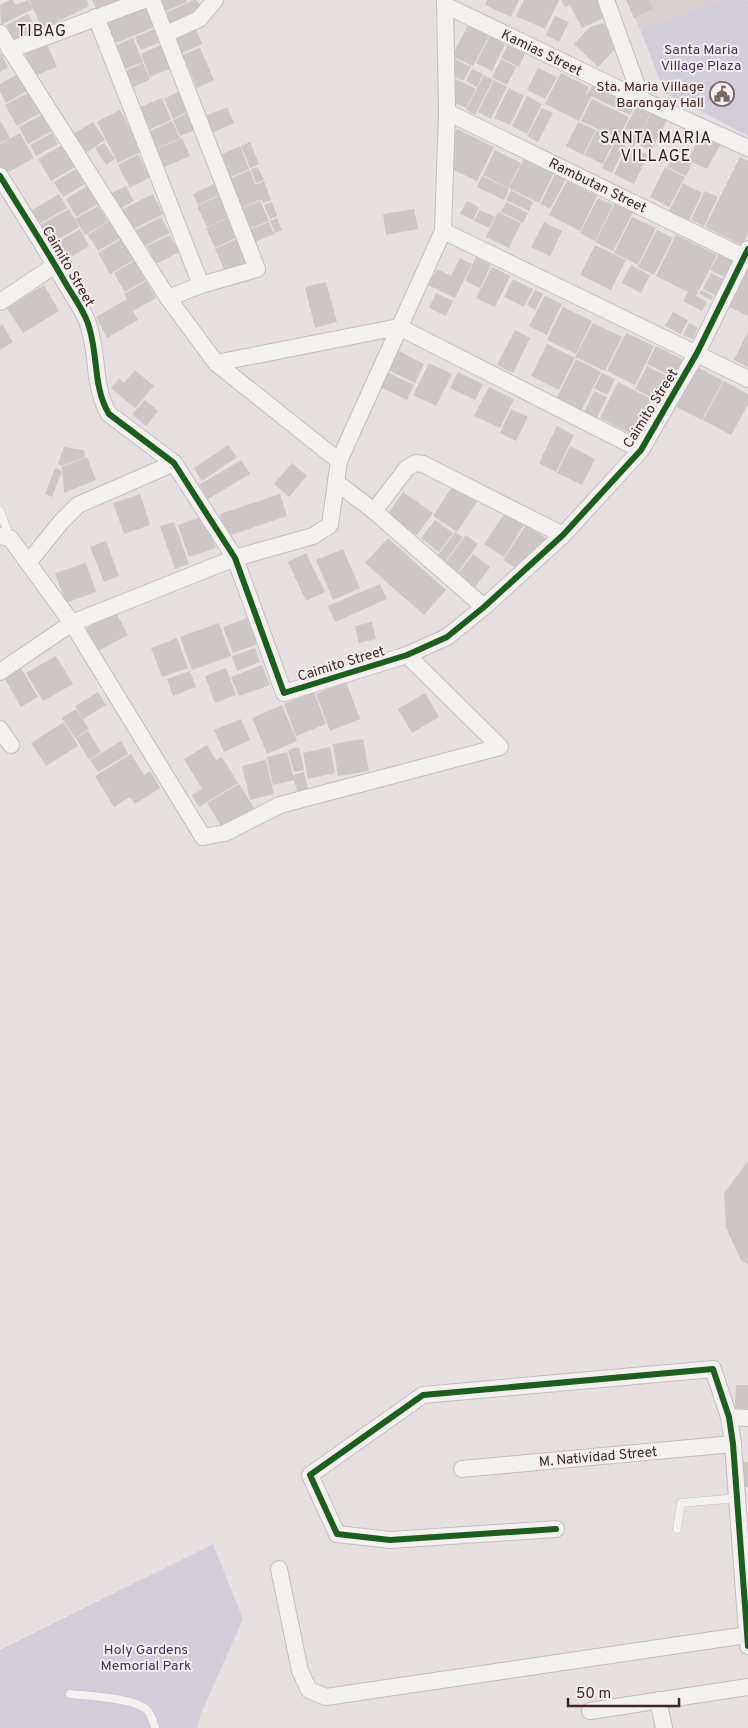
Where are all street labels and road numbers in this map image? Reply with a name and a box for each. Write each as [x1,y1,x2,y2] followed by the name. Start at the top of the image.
[498,26,585,80] street label: Kamias Street
[546,155,649,217] street label: Rambutan Street
[38,223,98,310] street label: Caimito Street
[620,366,682,452] street label: Caimito Street
[296,643,387,686] street label: Caimito Street
[538,1444,658,1471] street label: M. Natividad Street

